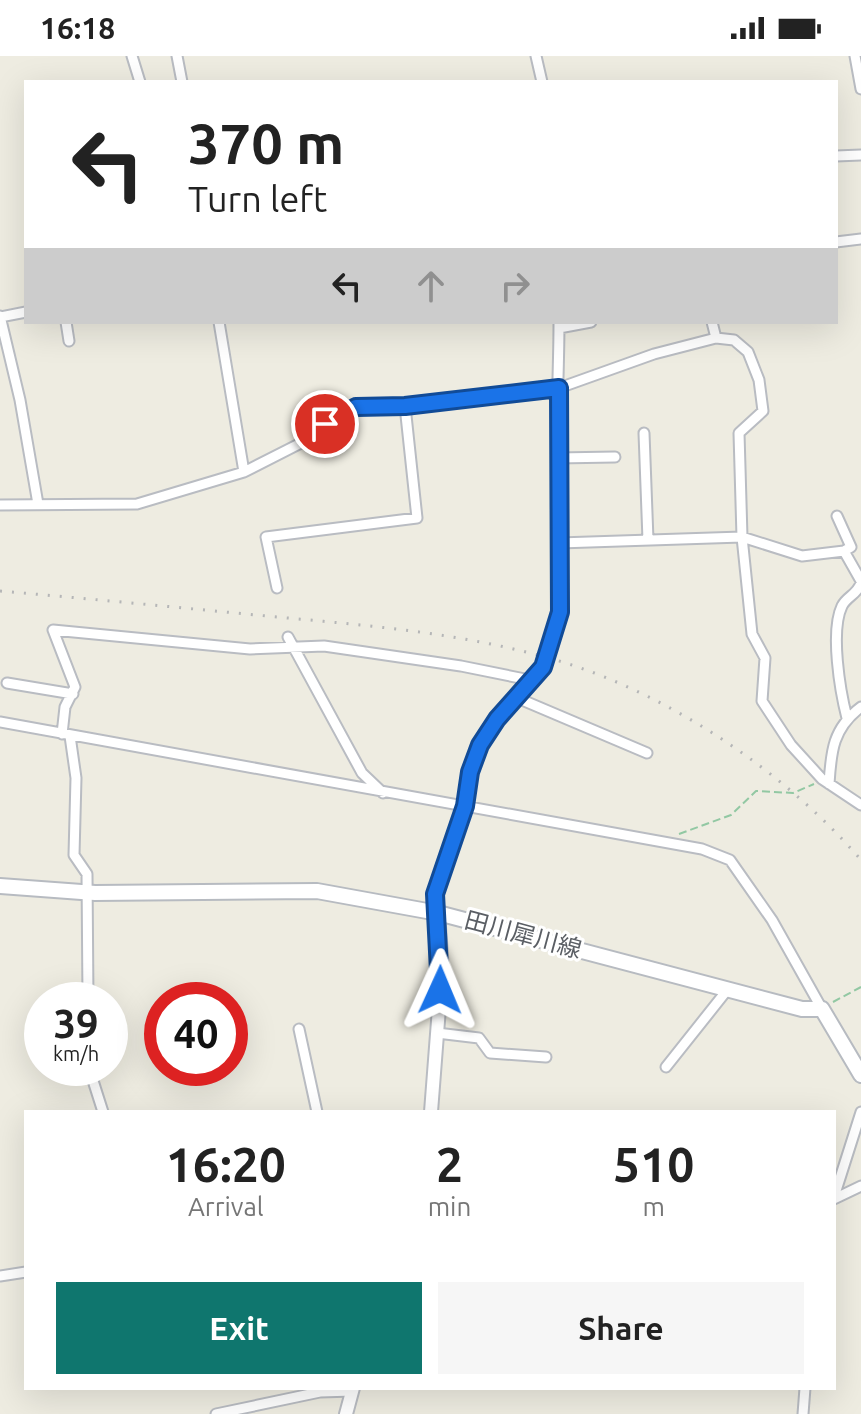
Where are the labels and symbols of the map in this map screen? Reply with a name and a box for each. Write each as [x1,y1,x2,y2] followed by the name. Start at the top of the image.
[291,390,359,458] pin
[462,906,585,963] street label: 田川犀川線
[398,948,482,1032] position arrow
[144,982,248,1086] speed limit sign: 40

